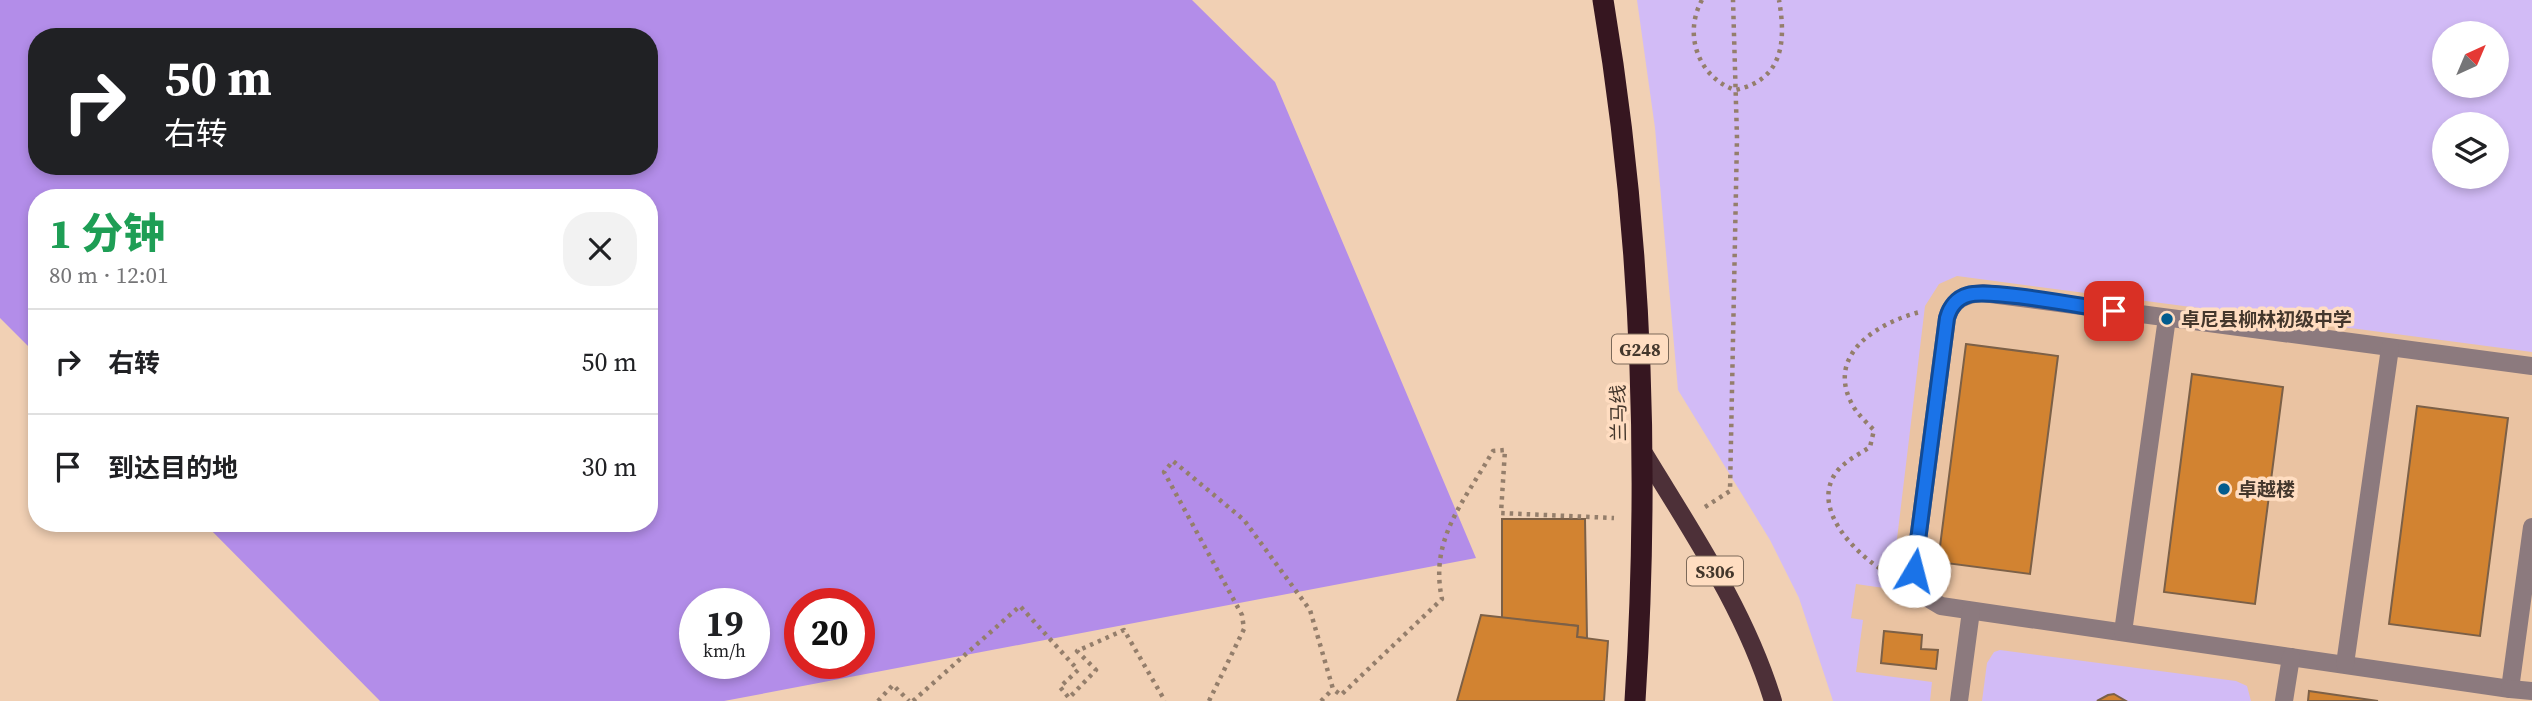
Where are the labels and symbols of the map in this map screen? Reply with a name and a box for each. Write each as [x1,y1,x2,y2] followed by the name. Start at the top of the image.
[2432,21,2510,98] north arrow
[2084,281,2144,341] pin
[2181,306,2352,332] place label: 卓尼县柳林初级中学
[2159,311,2175,327] marker: 卓尼县柳林初级中学
[1612,334,1668,363] road number: G248
[1605,384,1631,442] street label: 兰马线
[2238,476,2295,502] place label: 卓越楼
[2216,481,2232,497] marker: 卓越楼
[1877,534,1951,608] position arrow
[1687,556,1743,586] road number: S306
[784,588,875,679] speed limit sign: 20

